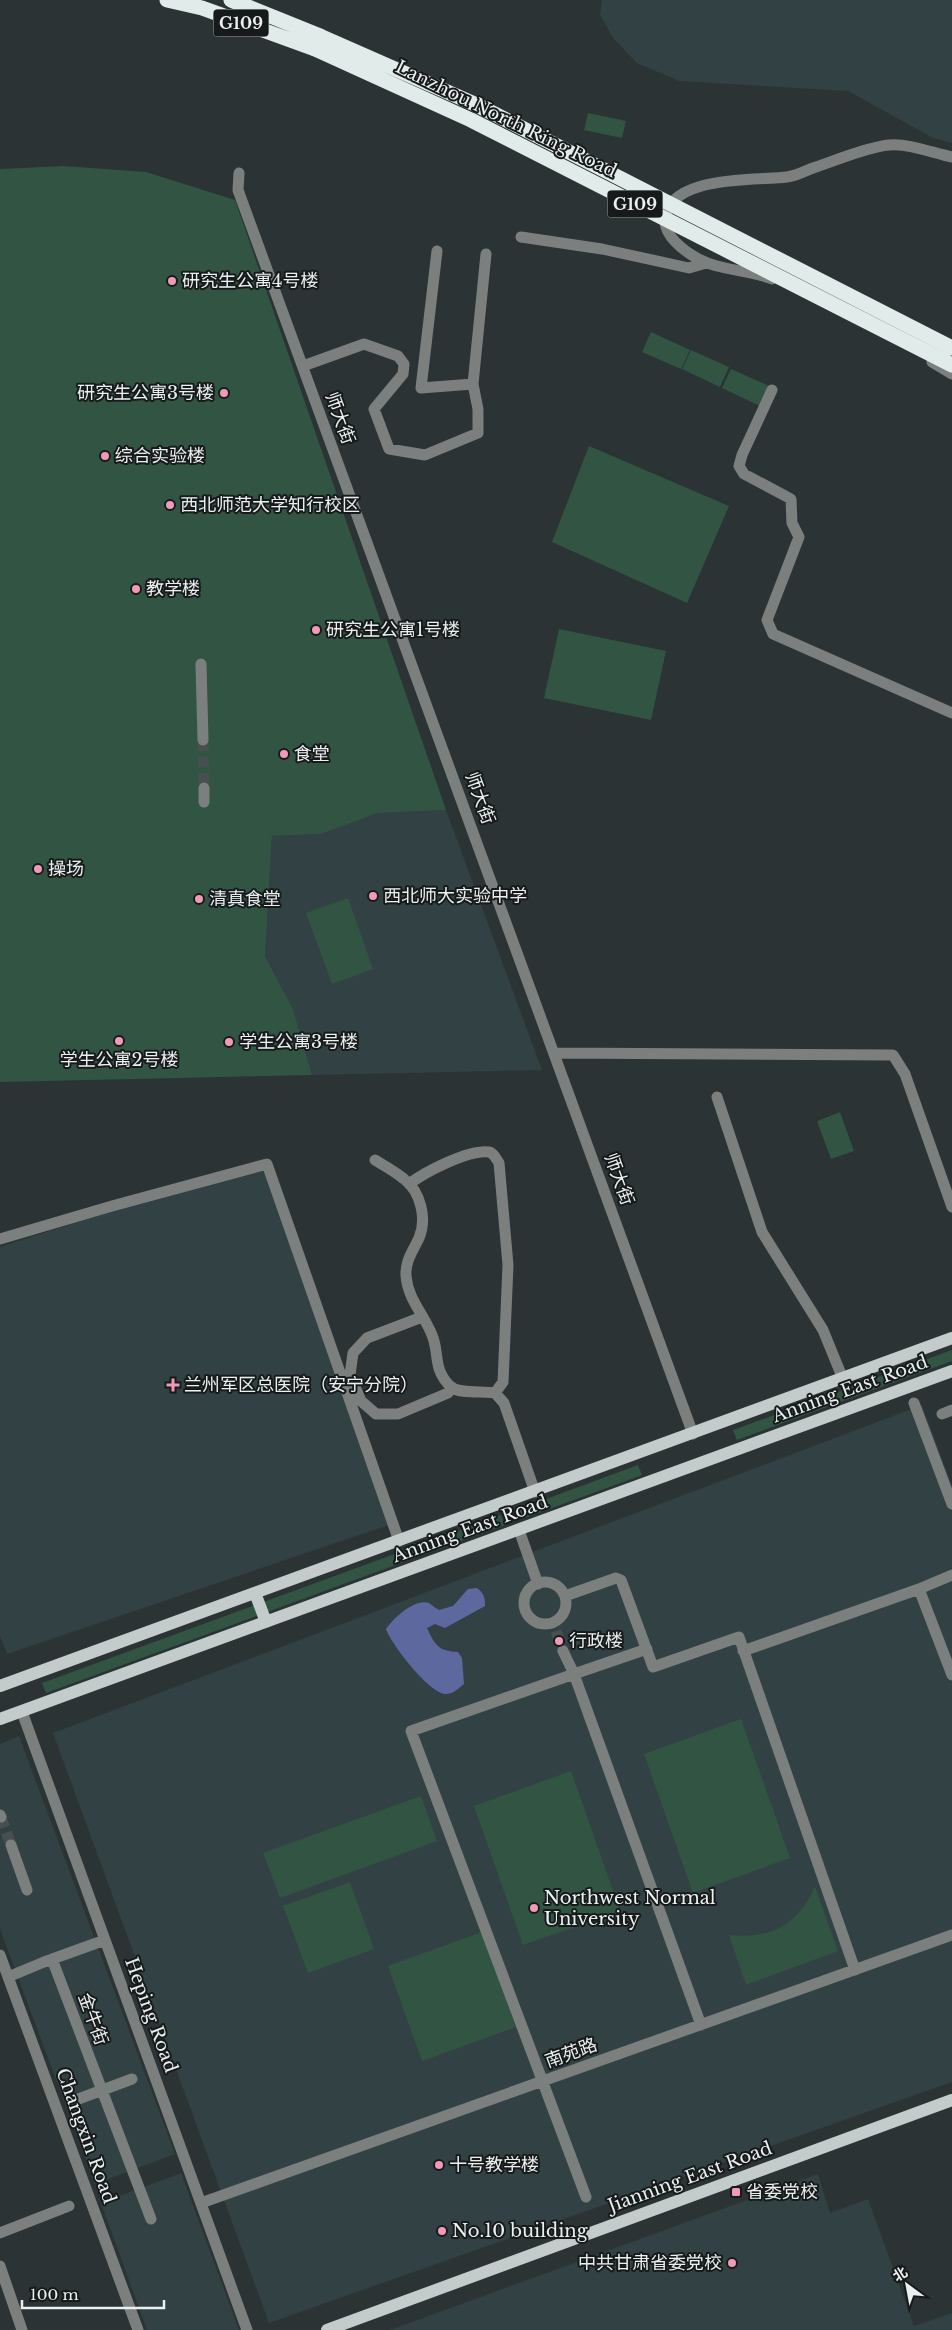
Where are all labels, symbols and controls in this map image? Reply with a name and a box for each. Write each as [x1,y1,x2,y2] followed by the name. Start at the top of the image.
[214,9,268,36] road number: G109
[392,56,620,182] street label: Lanzhou North Ring Road
[608,190,662,218] road number: G109
[182,270,319,292] place label: 研究生公寓4号楼
[166,275,178,287] marker: 研究生公寓4号楼
[77,382,214,404] place label: 研究生公寓3号楼
[218,387,230,399] marker: 研究生公寓3号楼
[320,389,360,447] street label: 师大街
[115,445,205,467] place label: 综合实验楼
[99,450,111,462] marker: 综合实验楼
[180,494,360,516] place label: 西北师范大学知行校区
[164,499,176,511] marker: 西北师范大学知行校区
[146,578,200,600] place label: 教学楼
[130,583,142,595] marker: 教学楼
[326,619,460,641] place label: 研究生公寓1号楼
[310,624,322,636] marker: 研究生公寓1号楼
[294,743,330,765] place label: 食堂
[278,748,290,760] marker: 食堂
[460,769,500,827] street label: 师大街
[48,858,84,880] place label: 操场
[32,863,44,875] marker: 操场
[383,885,527,907] place label: 西北师大实验中学
[209,888,281,910] place label: 清真食堂
[367,890,379,902] marker: 西北师大实验中学
[193,893,205,905] marker: 清真食堂
[239,1031,358,1053] place label: 学生公寓3号楼
[113,1035,125,1047] marker: 学生公寓2号楼
[223,1036,235,1048] marker: 学生公寓3号楼
[59,1049,179,1071] place label: 学生公寓2号楼
[599,1150,639,1208] street label: 师大街
[768,1351,931,1428] street label: Anning East Road
[184,1374,418,1396] place label: 兰州军区总医院（安宁分院）
[166,1378,180,1392] marker: 兰州军区总医院（安宁分院）
[388,1491,551,1568] street label: Anning East Road
[569,1630,623,1652] place label: 行政楼
[553,1635,565,1647] marker: 行政楼
[544,1887,716,1930] place label: Northwest Normal University
[528,1902,540,1914] marker: Northwest Normal University
[120,1954,182,2076] street label: Heping Road
[73,1990,113,2048] street label: 金牛街
[542,2033,600,2073] street label: 南苑路
[51,2065,121,2207] street label: Changxin Road
[603,2137,775,2218] street label: Jianning East Road
[449,2154,539,2176] place label: 十号教学楼
[433,2159,445,2171] marker: 十号教学楼
[746,2181,818,2203] place label: 省委党校
[730,2186,742,2198] marker: 省委党校
[452,2220,588,2242] place label: No.10 building
[436,2225,448,2237] marker: No.10 building
[578,2252,722,2274] place label: 中共甘肃省委党校
[726,2257,738,2269] marker: 中共甘肃省委党校
[882,2260,932,2310] north arrow
[889,2263,911,2285] text: 北
[22,2278,165,2310] scale bar
[30,2285,79,2304] text: 100 m

